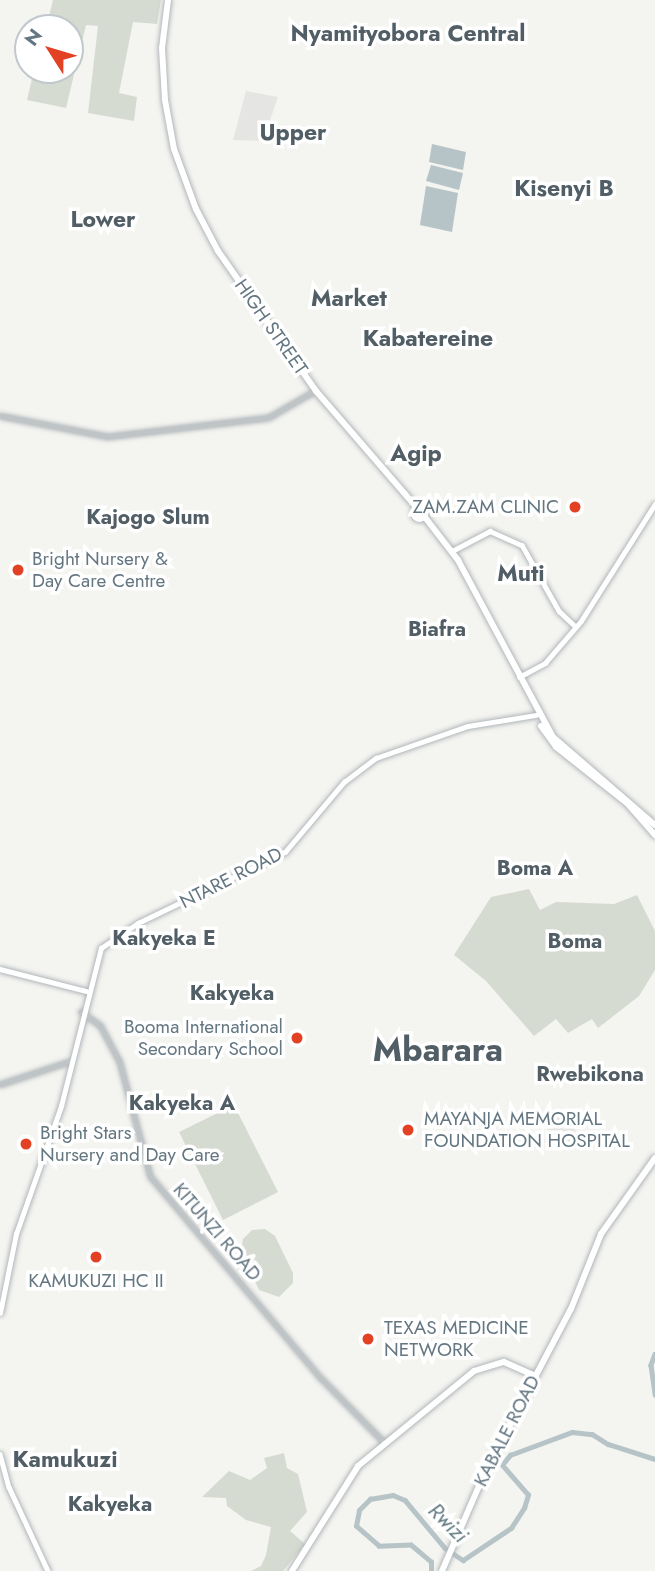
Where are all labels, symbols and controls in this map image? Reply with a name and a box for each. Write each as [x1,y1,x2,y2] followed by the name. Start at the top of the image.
[14,14,84,84] north arrow
[291,19,525,47] district label: Nyamityobora Central
[18,23,49,51] text: N
[259,118,327,146] district label: Upper
[514,174,614,202] district label: Kisenyi B
[70,205,136,233] district label: Lower
[230,275,312,379] street label: HIGH STREET
[311,284,387,312] district label: Market
[363,324,493,352] district label: Kabatereine
[390,439,442,467] district label: Agip
[412,496,559,518] place label: ZAM.ZAM CLINIC
[565,497,585,517] marker: ZAM.ZAM CLINIC
[86,504,210,530] district label: Kajogo Slum
[32,548,168,592] place label: Bright Nursery & Day Care Centre
[497,559,545,587] district label: Muti
[10,562,26,578] marker: Bright Nursery & Day Care Centre
[408,616,466,642] district label: Biafra
[176,843,286,913] street label: NTARE ROAD
[497,855,573,881] district label: Boma A
[112,925,216,951] district label: Kakyeka E
[548,928,602,954] district label: Boma
[190,980,274,1006] district label: Kakyeka
[124,1016,283,1060] place label: Booma International Secondary School
[289,1030,305,1046] marker: Booma International Secondary School
[373,1030,503,1070] district label: Mbarara
[536,1061,644,1087] district label: Rwebikona
[129,1090,235,1116] district label: Kakyeka A
[424,1108,630,1152] place label: MAYANJA MEMORIAL FOUNDATION HOSPITAL
[398,1120,418,1140] marker: MAYANJA MEMORIAL FOUNDATION HOSPITAL
[40,1122,220,1166] place label: Bright Stars Nursery and Day Care
[18,1136,34,1152] marker: Bright Stars Nursery and Day Care
[168,1178,266,1286] street label: KITUNZI ROAD
[86,1247,106,1267] marker: KAMUKUZI HC II
[28,1270,164,1292] place label: KAMUKUZI HC II
[384,1317,529,1361] place label: TEXAS MEDICINE NETWORK
[358,1329,378,1349] marker: TEXAS MEDICINE NETWORK
[469,1372,545,1490] street label: KABALE ROAD
[12,1445,118,1473] district label: Kamukuzi
[68,1491,152,1517] district label: Kakyeka
[423,1498,473,1548] water label: Rwizi

